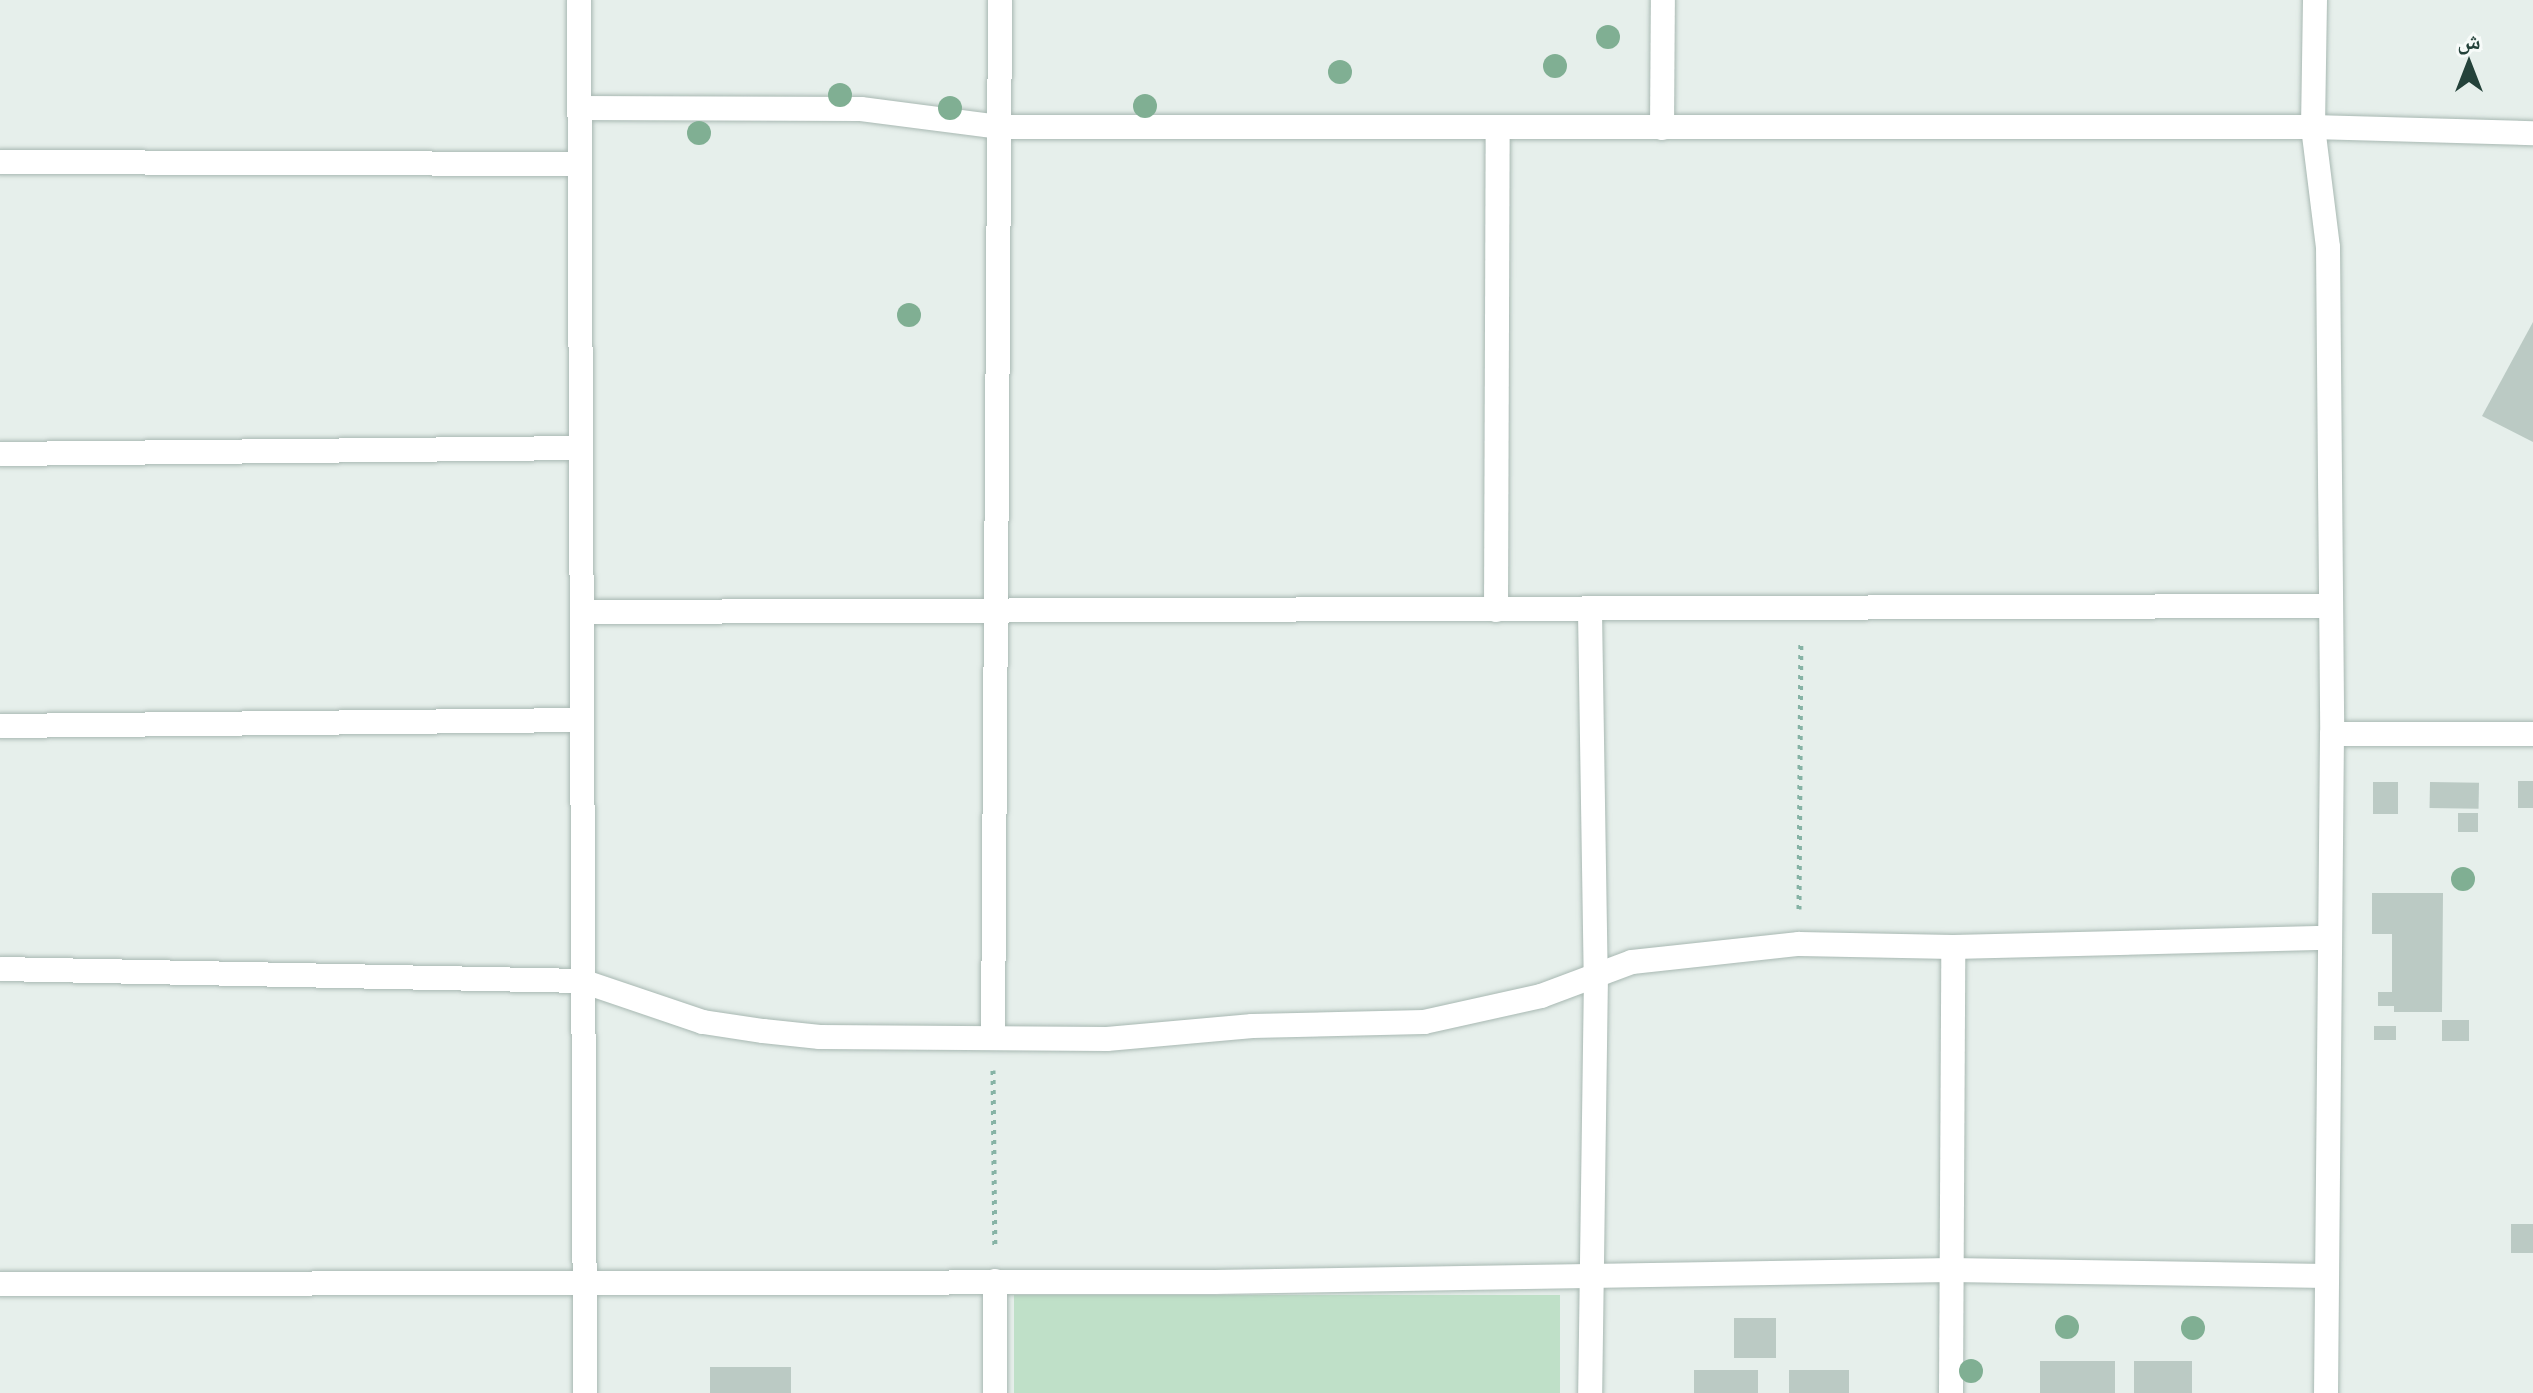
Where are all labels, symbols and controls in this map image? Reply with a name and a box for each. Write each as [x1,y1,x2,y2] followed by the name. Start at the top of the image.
[2429,24,2509,104] north arrow
[2457,27,2481,53] text: ش

